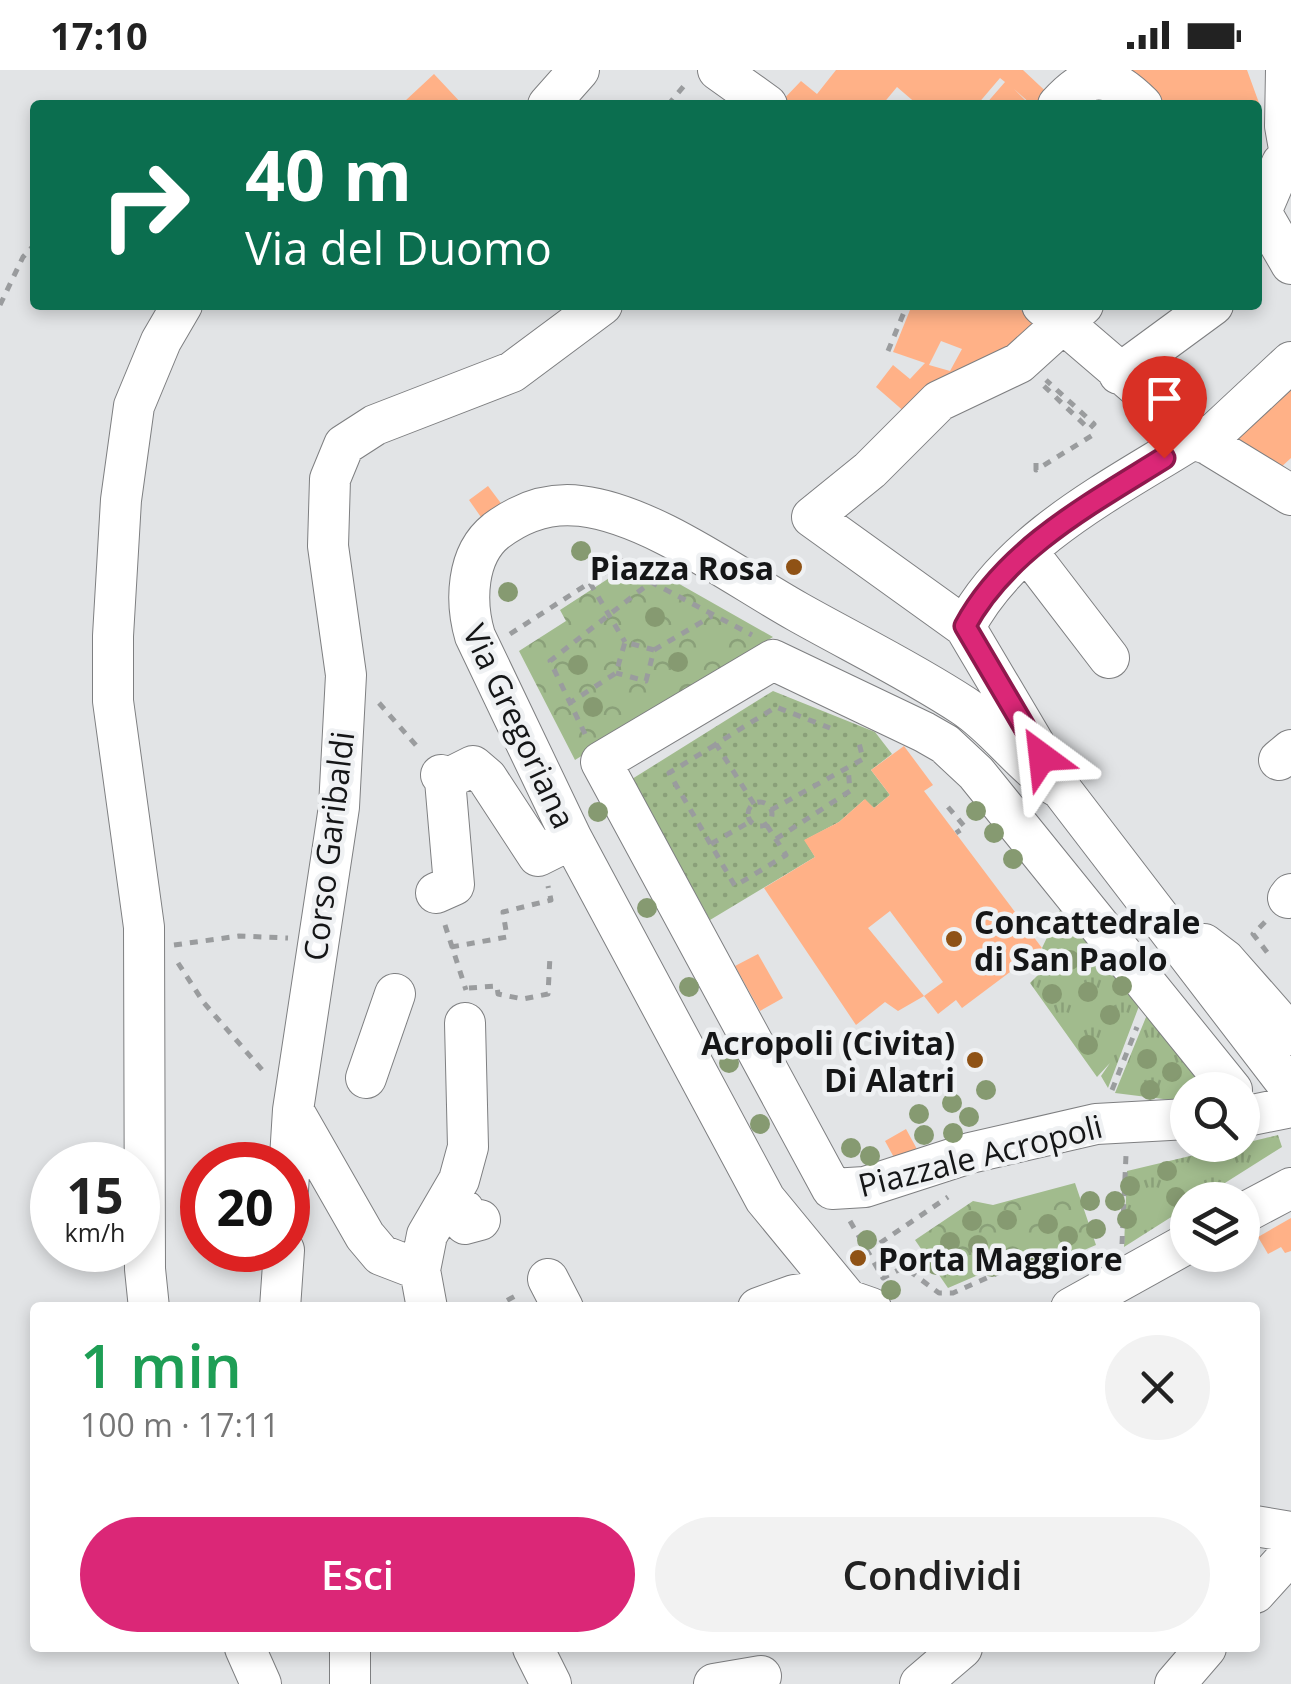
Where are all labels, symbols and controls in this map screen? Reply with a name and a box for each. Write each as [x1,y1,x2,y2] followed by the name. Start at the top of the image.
[50,9,148,61] text: 17:10
[245,126,412,222] text: 40 m
[80,140,210,270] icon: right
[245,217,552,278] text: Via del Duomo
[1122,356,1207,459] pin
[1137,371,1192,426] icon: arrive
[590,546,774,589] place label: Piazza Rosa
[783,556,805,578] marker: Piazza Rosa
[454,617,586,835] street label: Via Gregoriana
[990,705,1094,809] position arrow
[293,729,363,963] street label: Corso Garibaldi
[974,900,1200,980] place label: Concattedrale di San Paolo
[943,928,965,950] marker: Concattedrale di San Paolo
[701,1021,955,1101] place label: Acropoli (Civita) Di Alatri
[964,1049,986,1071] marker: Acropoli (Civita) Di Alatri
[1170,1072,1260,1272] map controls
[1170,1072,1260,1162] button: search
[853,1104,1107,1206] street label: Piazzale Acropoli
[180,1142,310,1272] speed limit sign: 20
[66,1161,124,1229] text: 15
[1170,1182,1260,1272] button: layers
[65,1215,125,1249] text: km/h
[878,1237,1123,1280] place label: Porta Maggiore
[847,1247,869,1269] marker: Porta Maggiore
[80,1324,242,1406] text: 1 min
[1105,1335,1210,1440] button: close
[80,1403,279,1446] text: 100 m · 17:11
[80,1517,635,1632] button: Esci
[655,1517,1210,1632] button: Condividi

